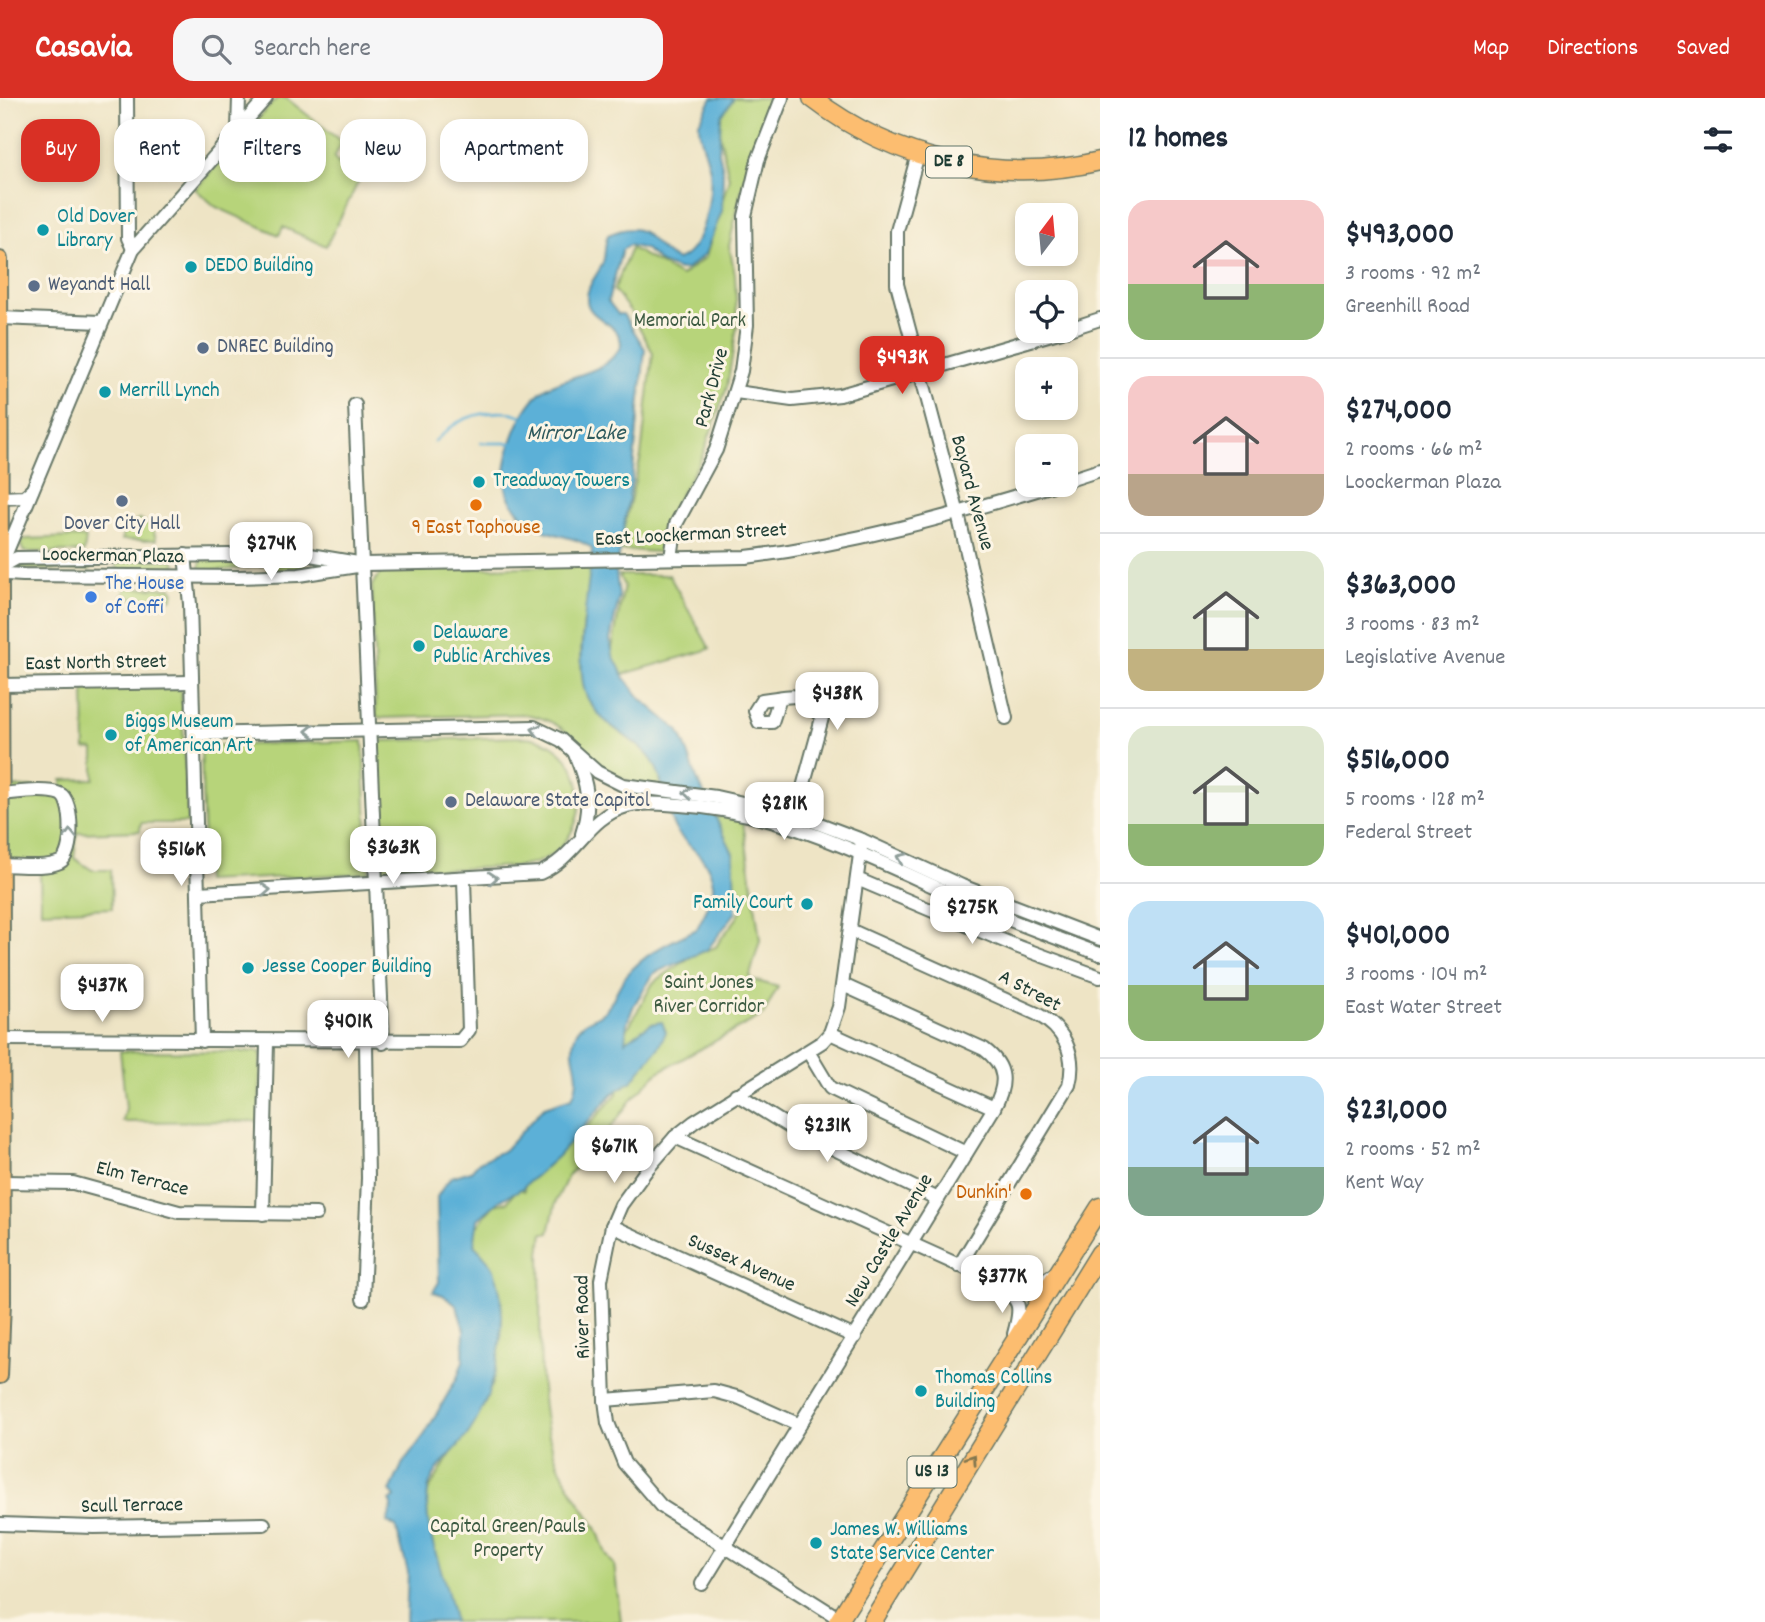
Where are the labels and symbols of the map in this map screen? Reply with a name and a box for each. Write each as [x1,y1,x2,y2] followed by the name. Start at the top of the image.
[926,146,972,178] road number: DE 8
[57,203,135,257] place label: Old Dover Library
[1015,203,1078,266] north arrow
[35,222,51,238] marker: Old Dover Library
[205,252,314,282] place label: DEDO Building
[183,259,199,275] marker: DEDO Building
[48,271,150,301] place label: Weyandt Hall
[26,278,42,294] marker: Weyandt Hall
[634,307,746,337] park label: Memorial Park
[217,333,334,363] place label: DNREC Building
[853,336,951,396] pin: $493K
[195,340,211,356] marker: DNREC Building
[688,345,738,431] street label: Park Drive
[119,377,220,407] place label: Merrill Lynch
[97,384,113,400] marker: Merrill Lynch
[527,418,627,451] water label: Mirror Lake
[941,432,1001,554] street label: Bayard Avenue
[493,467,630,497] place label: Treadway Towers
[471,474,487,490] marker: Treadway Towers
[114,493,130,509] marker: Dover City Hall
[468,497,484,513] marker: 9 East Taphouse
[64,510,180,540] place label: Dover City Hall
[411,514,541,544] place label: 9 East Taphouse
[594,516,788,556] street label: East Loockerman Street
[222,522,320,582] pin: $274K
[42,541,186,573] street label: Loockerman Plaza
[105,570,184,624] place label: The House of Coffi
[83,589,99,605] marker: The House of Coffi
[433,619,551,673] place label: Delaware Public Archives
[411,638,427,654] marker: Delaware Public Archives
[25,648,167,680] street label: East North Street
[788,672,886,732] pin: $438K
[125,708,253,762] place label: Biggs Museum of American Art
[304,724,315,739] one-way arrow
[531,724,543,738] one-way arrow
[103,727,119,743] marker: Biggs Museum of American Art
[735,782,833,842] pin: $281K
[682,786,694,801] one-way arrow
[465,787,650,817] place label: Delaware State Capitol
[443,794,459,810] marker: Delaware State Capitol
[344,826,442,886] pin: $363K
[62,828,77,839] one-way arrow
[132,828,230,888] pin: $516K
[896,852,908,866] one-way arrow
[488,871,499,886] one-way arrow
[261,882,272,897] one-way arrow
[923,886,1021,946] pin: $275K
[693,889,793,919] place label: Family Court
[799,896,815,912] marker: Family Court
[262,953,432,983] place label: Jesse Cooper Building
[240,960,256,976] marker: Jesse Cooper Building
[992,963,1066,1021] street label: A Street
[53,964,151,1024] pin: $437K
[654,969,765,1023] park label: Saint Jones River Corridor
[299,1000,397,1060] pin: $401K
[778,1104,876,1164] pin: $231K
[565,1126,663,1185] pin: $671K
[93,1154,191,1206] street label: Elm Terrace
[838,1168,942,1314] street label: New Castle Avenue
[956,1179,1012,1209] place label: Dunkin'
[1018,1186,1034,1202] marker: Dunkin'
[682,1227,800,1301] street label: Sussex Avenue
[953,1256,1051,1315] pin: $377K
[568,1275,600,1359] street label: River Road
[935,1364,1052,1418] place label: Thomas Collins Building
[913,1383,929,1399] marker: Thomas Collins Building
[963,1454,976,1467] one-way arrow
[908,1456,956,1488] road number: US 13
[81,1491,183,1523] street label: Scull Terrace
[430,1513,586,1567] park label: Capital Green/Pauls Property
[830,1516,994,1570] place label: James W. Williams State Service Center
[808,1535,824,1551] marker: James W. Williams State Service Center

